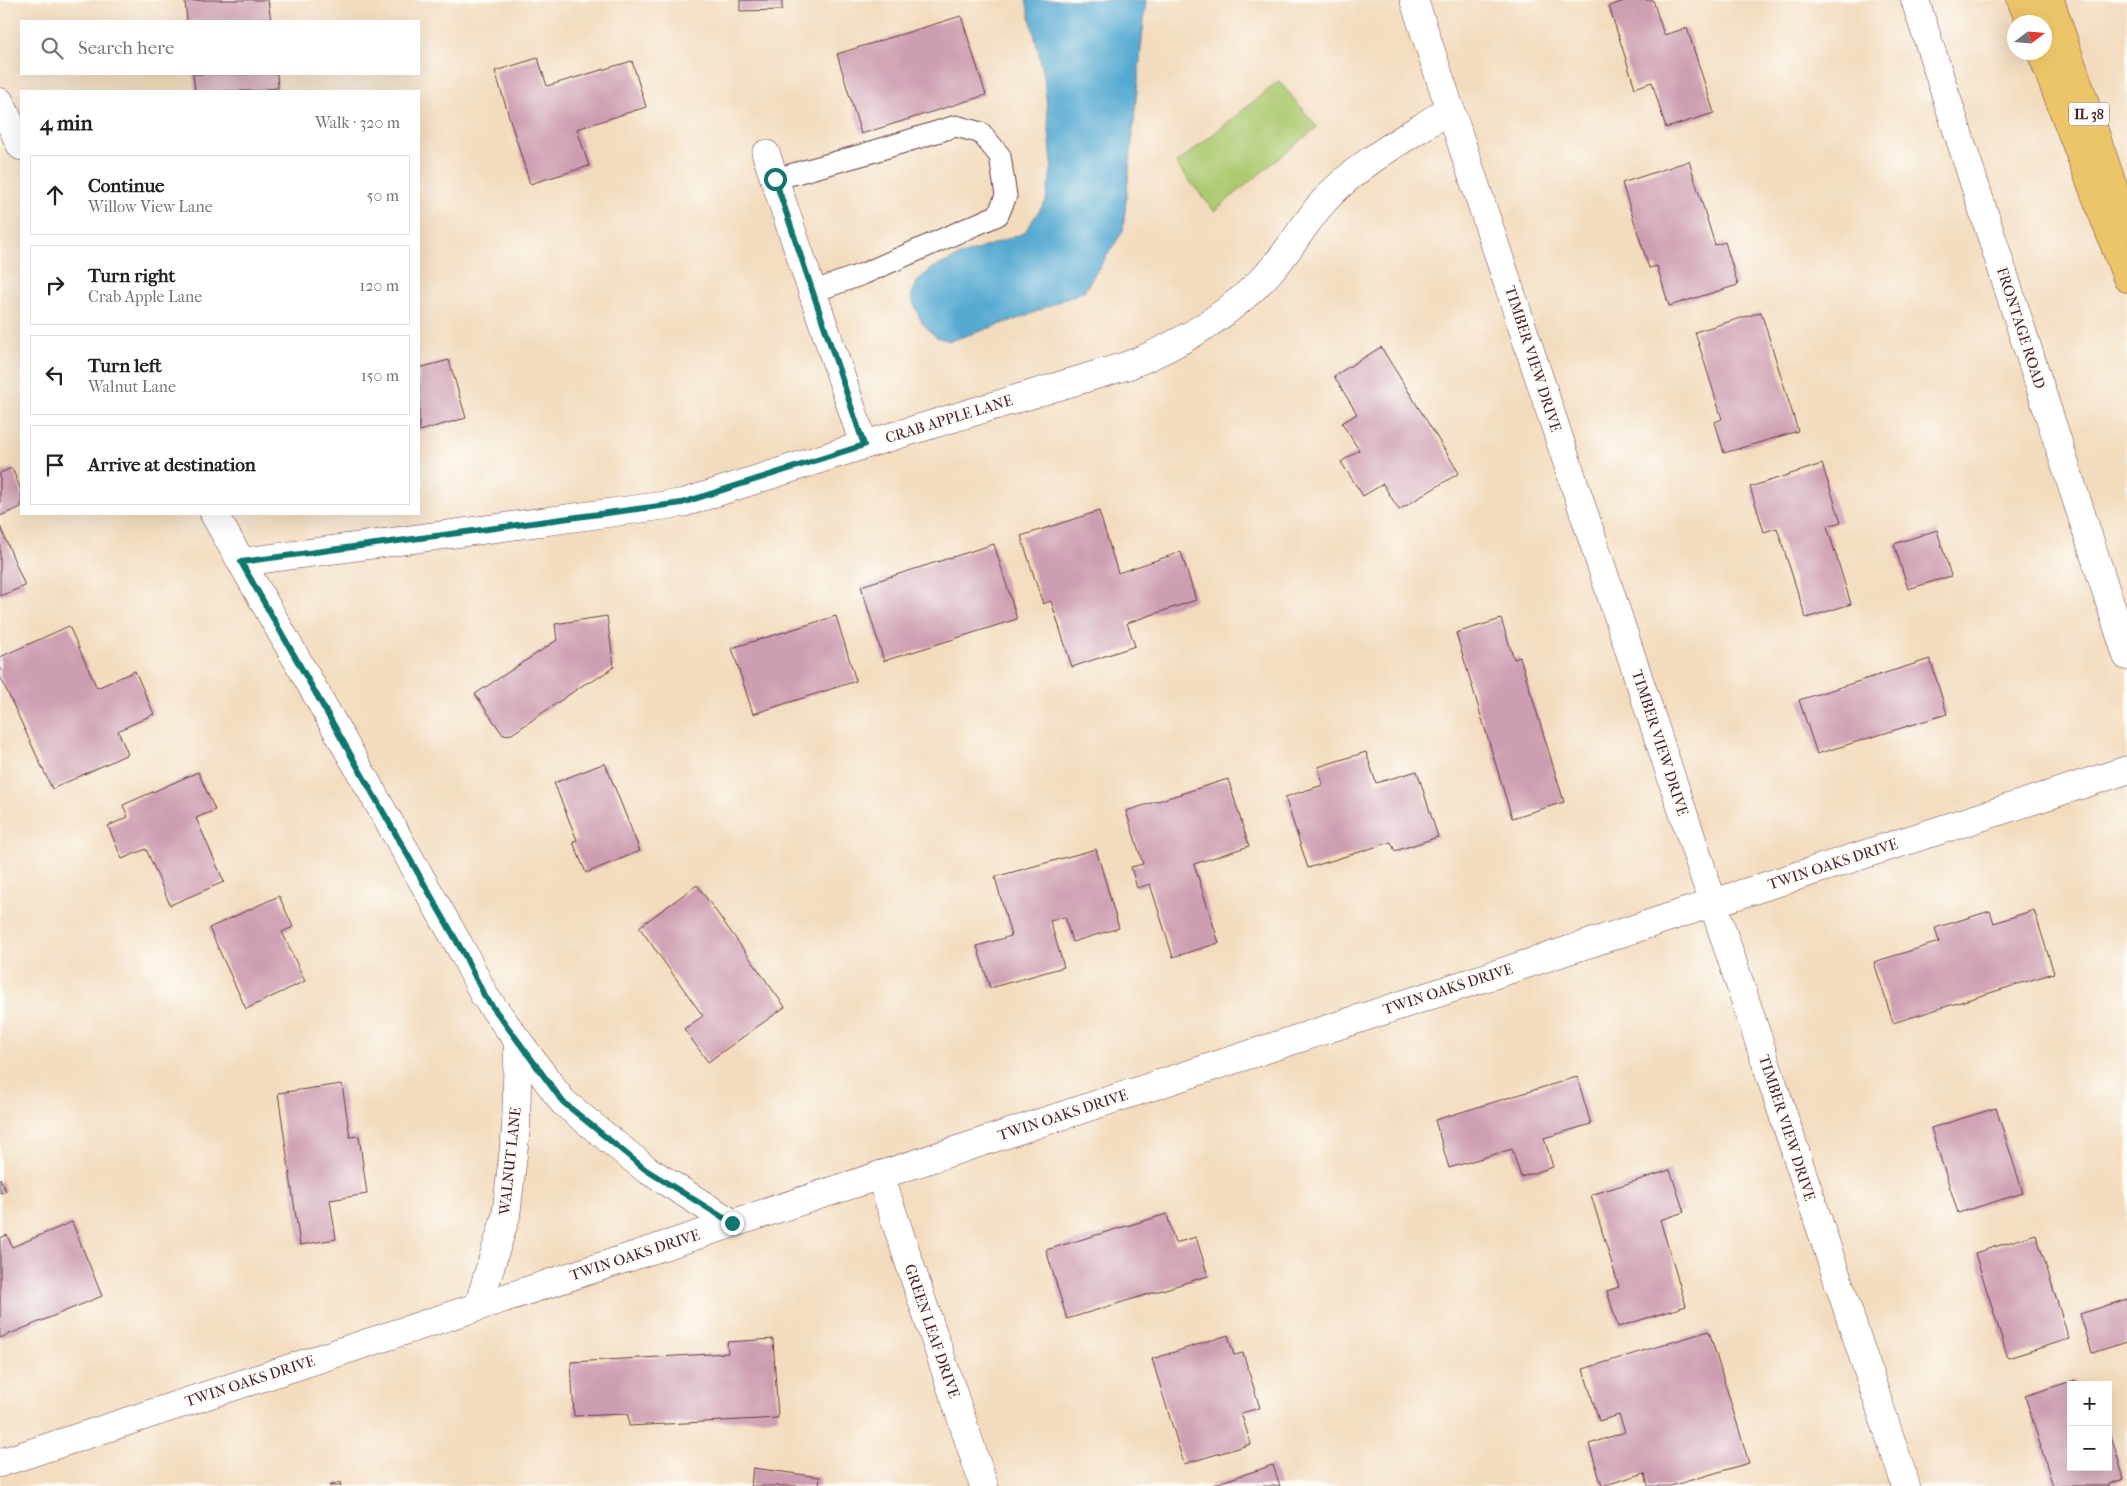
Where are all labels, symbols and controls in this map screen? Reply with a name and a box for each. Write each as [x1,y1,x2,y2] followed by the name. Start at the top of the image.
[2007,15,2052,60] north arrow
[20,20,420,75] search box
[38,34,66,62] icon: search
[78,37,174,59] text: Search here
[2069,102,2109,126] road number: IL 38
[40,111,93,135] text: 4 min
[315,113,400,132] text: Walk · 320 m
[764,168,787,191] route start
[88,175,164,197] text: Continue
[41,181,69,209] icon: ahead
[367,186,399,205] text: 50 m
[88,197,213,216] text: Willow View Lane
[88,265,175,287] text: Turn right
[1993,265,2049,391] street label: FRONTAGE ROAD
[41,271,69,299] icon: right
[360,276,399,295] text: 120 m
[1501,284,1565,434] street label: TIMBER VIEW DRIVE
[88,287,202,306] text: Crab Apple Lane
[88,355,162,377] text: Turn left
[41,361,69,389] icon: left
[361,366,399,385] text: 150 m
[88,377,176,396] text: Walnut Lane
[883,391,1015,447] street label: CRAB APPLE LANE
[41,451,69,479] icon: arrive
[88,454,256,476] text: Arrive at destination
[1628,668,1692,818] street label: TIMBER VIEW DRIVE
[1766,834,1900,894] street label: TWIN OAKS DRIVE
[1381,959,1515,1019] street label: TWIN OAKS DRIVE
[1755,1053,1819,1203] street label: TIMBER VIEW DRIVE
[996,1085,1130,1145] street label: TWIN OAKS DRIVE
[495,1106,525,1217] street label: WALNUT LANE
[721,1212,744,1235] route end
[568,1225,702,1285] street label: TWIN OAKS DRIVE
[901,1262,963,1400] street label: GREEN LEAF DRIVE
[183,1351,317,1411] street label: TWIN OAKS DRIVE
[2067,1381,2112,1471] map controls
[2067,1381,2112,1426] button: +
[2067,1426,2112,1471] button: −

